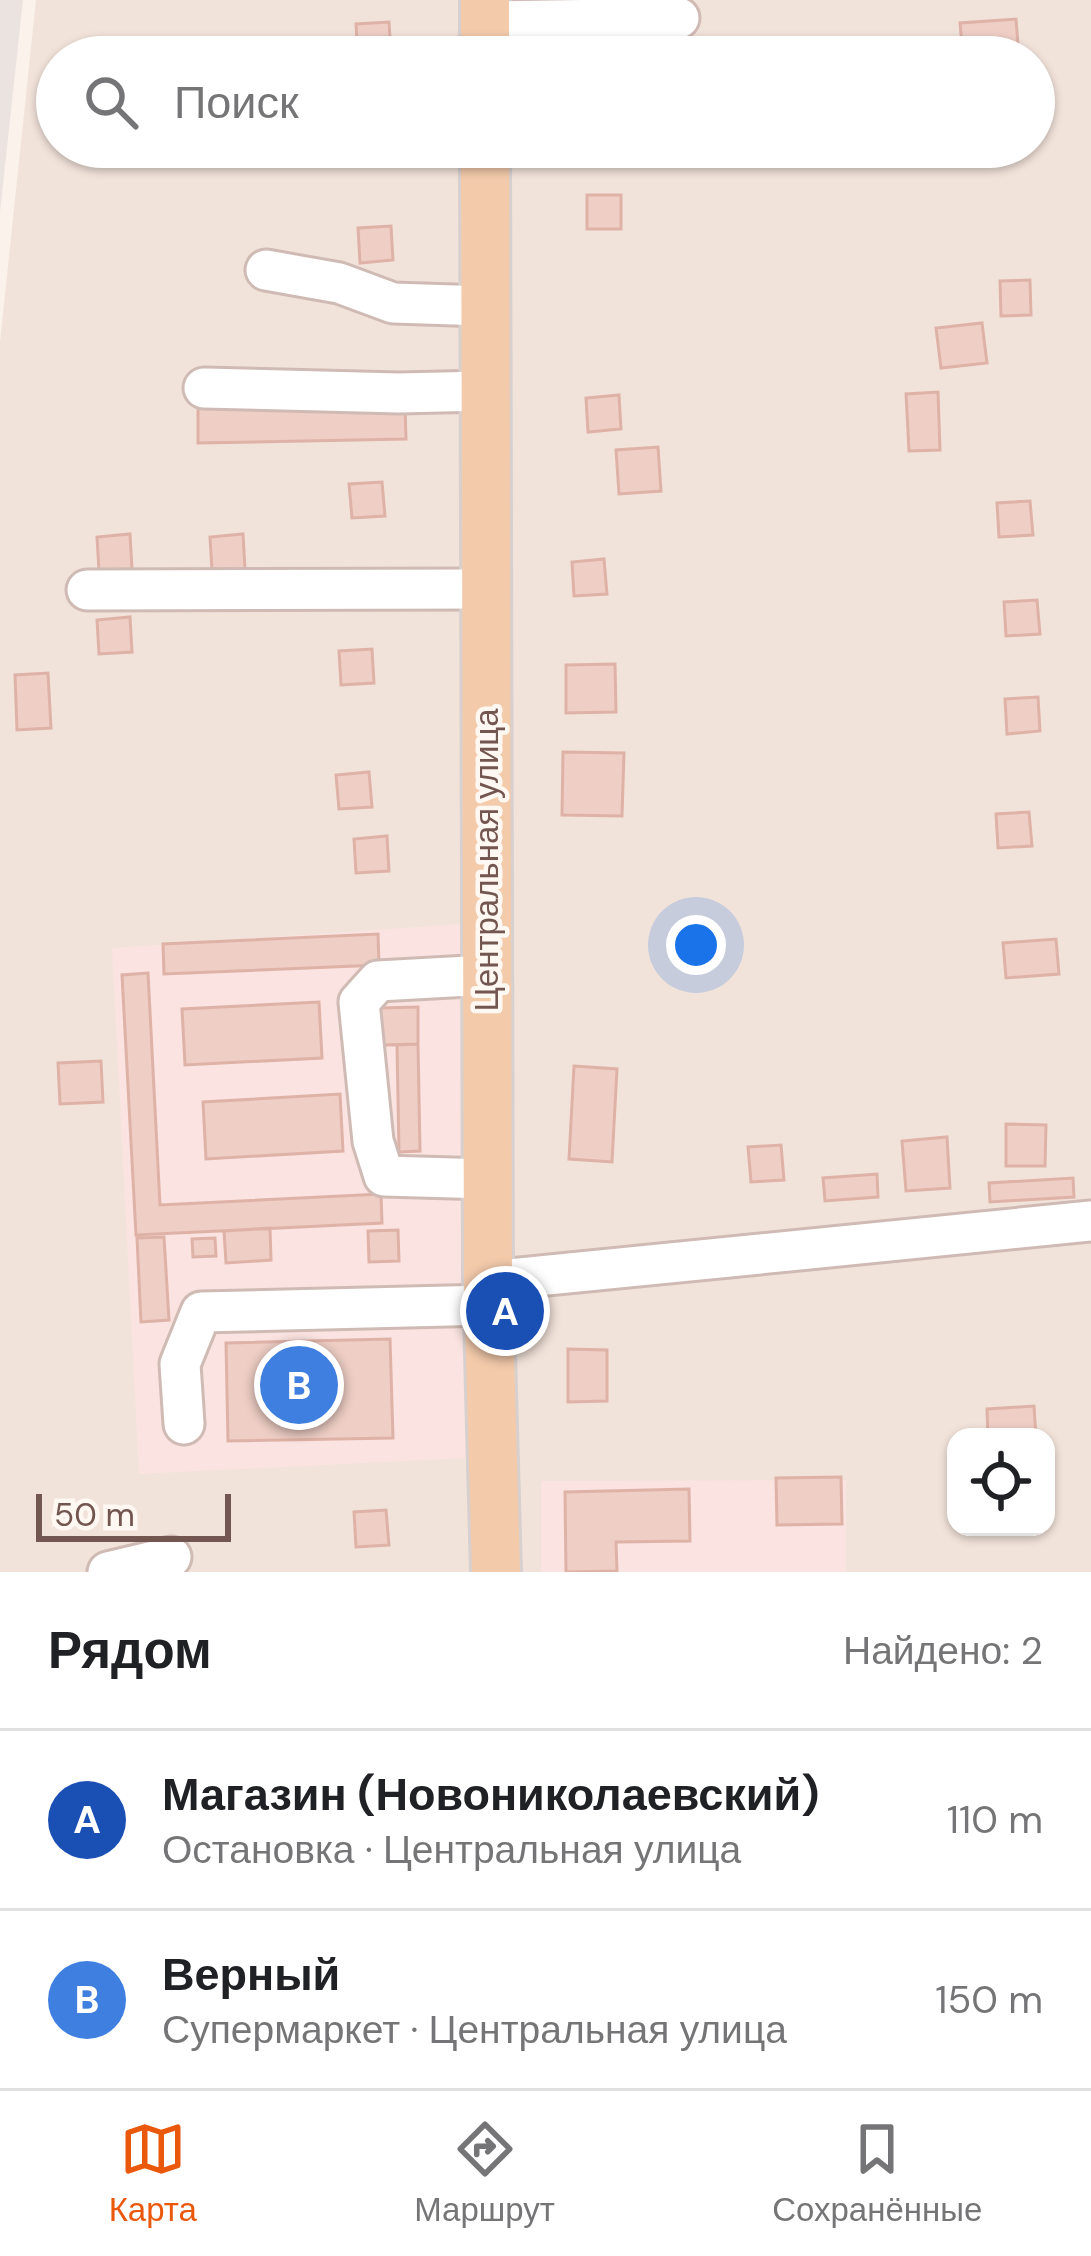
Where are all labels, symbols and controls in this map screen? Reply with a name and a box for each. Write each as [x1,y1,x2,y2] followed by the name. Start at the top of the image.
[36,36,1055,168] search box
[78,69,144,135] icon: search
[174,73,299,132] text: Поиск
[465,708,508,1012] street label: Центральная улица
[666,915,726,975] your location
[466,1266,544,1356] pin: A
[260,1340,338,1430] pin: B
[947,1428,1055,1536] map controls
[947,1428,1055,1536] button: locate
[36,1488,231,1541] scale bar
[54,1493,135,1536] text: 50 m
[48,1617,212,1684] text: Рядом
[843,1625,1043,1676] text: Найдено: 2
[162,1765,819,1824] text: Магазин (Новониколаевский)
[73,1794,101,1845] text: A
[947,1794,1043,1845] text: 110 m
[162,1824,741,1875] text: Остановка · Центральная улица
[162,1945,340,2004] text: Верный
[75,1974,99,2025] text: B
[935,1974,1043,2025] text: 150 m
[162,2004,787,2055] text: Супермаркет · Центральная улица
[109,2116,197,2231] tab: Карта
[414,2116,555,2231] tab: Маршрут
[772,2116,982,2231] tab: Сохранённые

